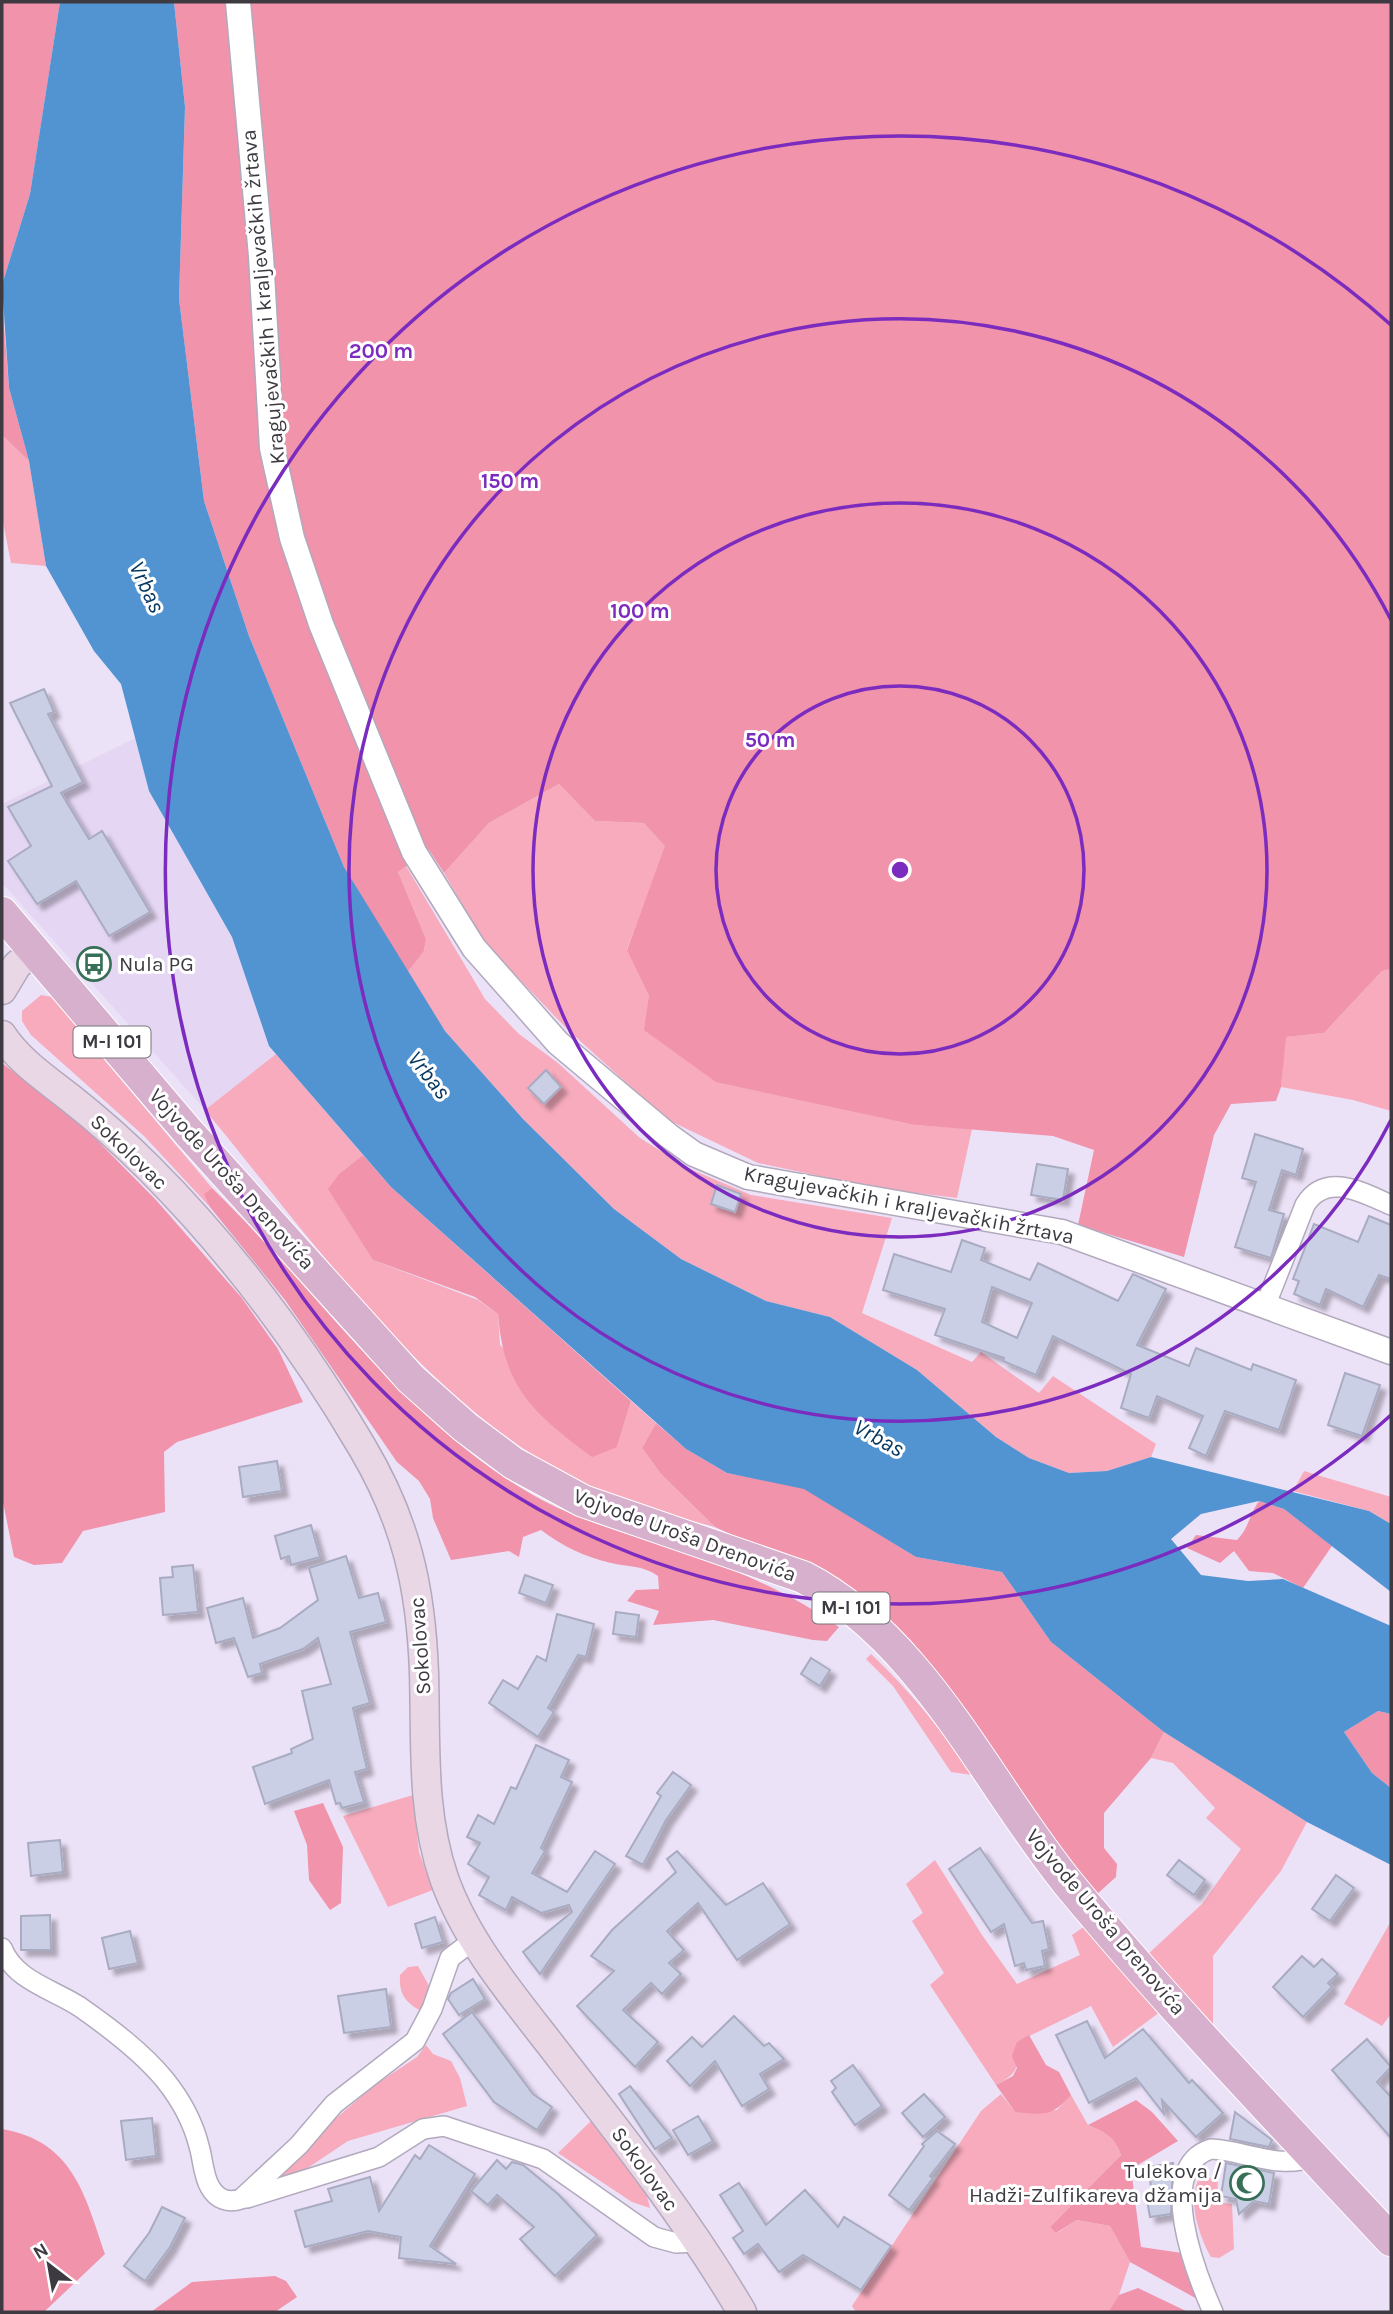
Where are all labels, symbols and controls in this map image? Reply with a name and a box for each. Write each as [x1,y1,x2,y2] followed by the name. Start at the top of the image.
[236,129,290,465] street label: Kragujevačkih i kraljevačkih žrtava
[349,339,413,363] text: 200 m
[481,469,539,493] text: 150 m
[123,557,171,617] water label: Vrbas
[610,599,670,623] text: 100 m
[745,728,795,752] text: 50 m
[888,858,912,882] centre of rings
[75,945,113,983] bus stop icon: Nula PG
[119,952,194,976] place label: Nula PG
[74,1026,150,1058] road number: M-I 101
[402,1045,456,1105] water label: Vrbas
[144,1083,320,1275] street label: Vojvode Uroša Drenovića
[85,1109,173,1195] street label: Sokolovac
[742,1161,1076,1249] street label: Kragujevačkih i kraljevačkih žrtava
[849,1413,909,1463] water label: Vrbas
[570,1483,800,1587] street label: Vojvode Uroša Drenovića
[812,1592,890,1624] road number: M-I 101
[405,1596,435,1696] street label: Sokolovac
[1021,1824,1191,2020] street label: Vojvode Uroša Drenovića
[607,2122,683,2216] street label: Sokolovac
[969,2159,1222,2207] place label: Tulekova / Hadži-Zulfikareva džamija
[1228,2164,1266,2202] mosque icon: Tulekova / Hadži-Zulfikareva džamija
[14,2230,84,2300] north arrow
[29,2238,52,2264] text: N

